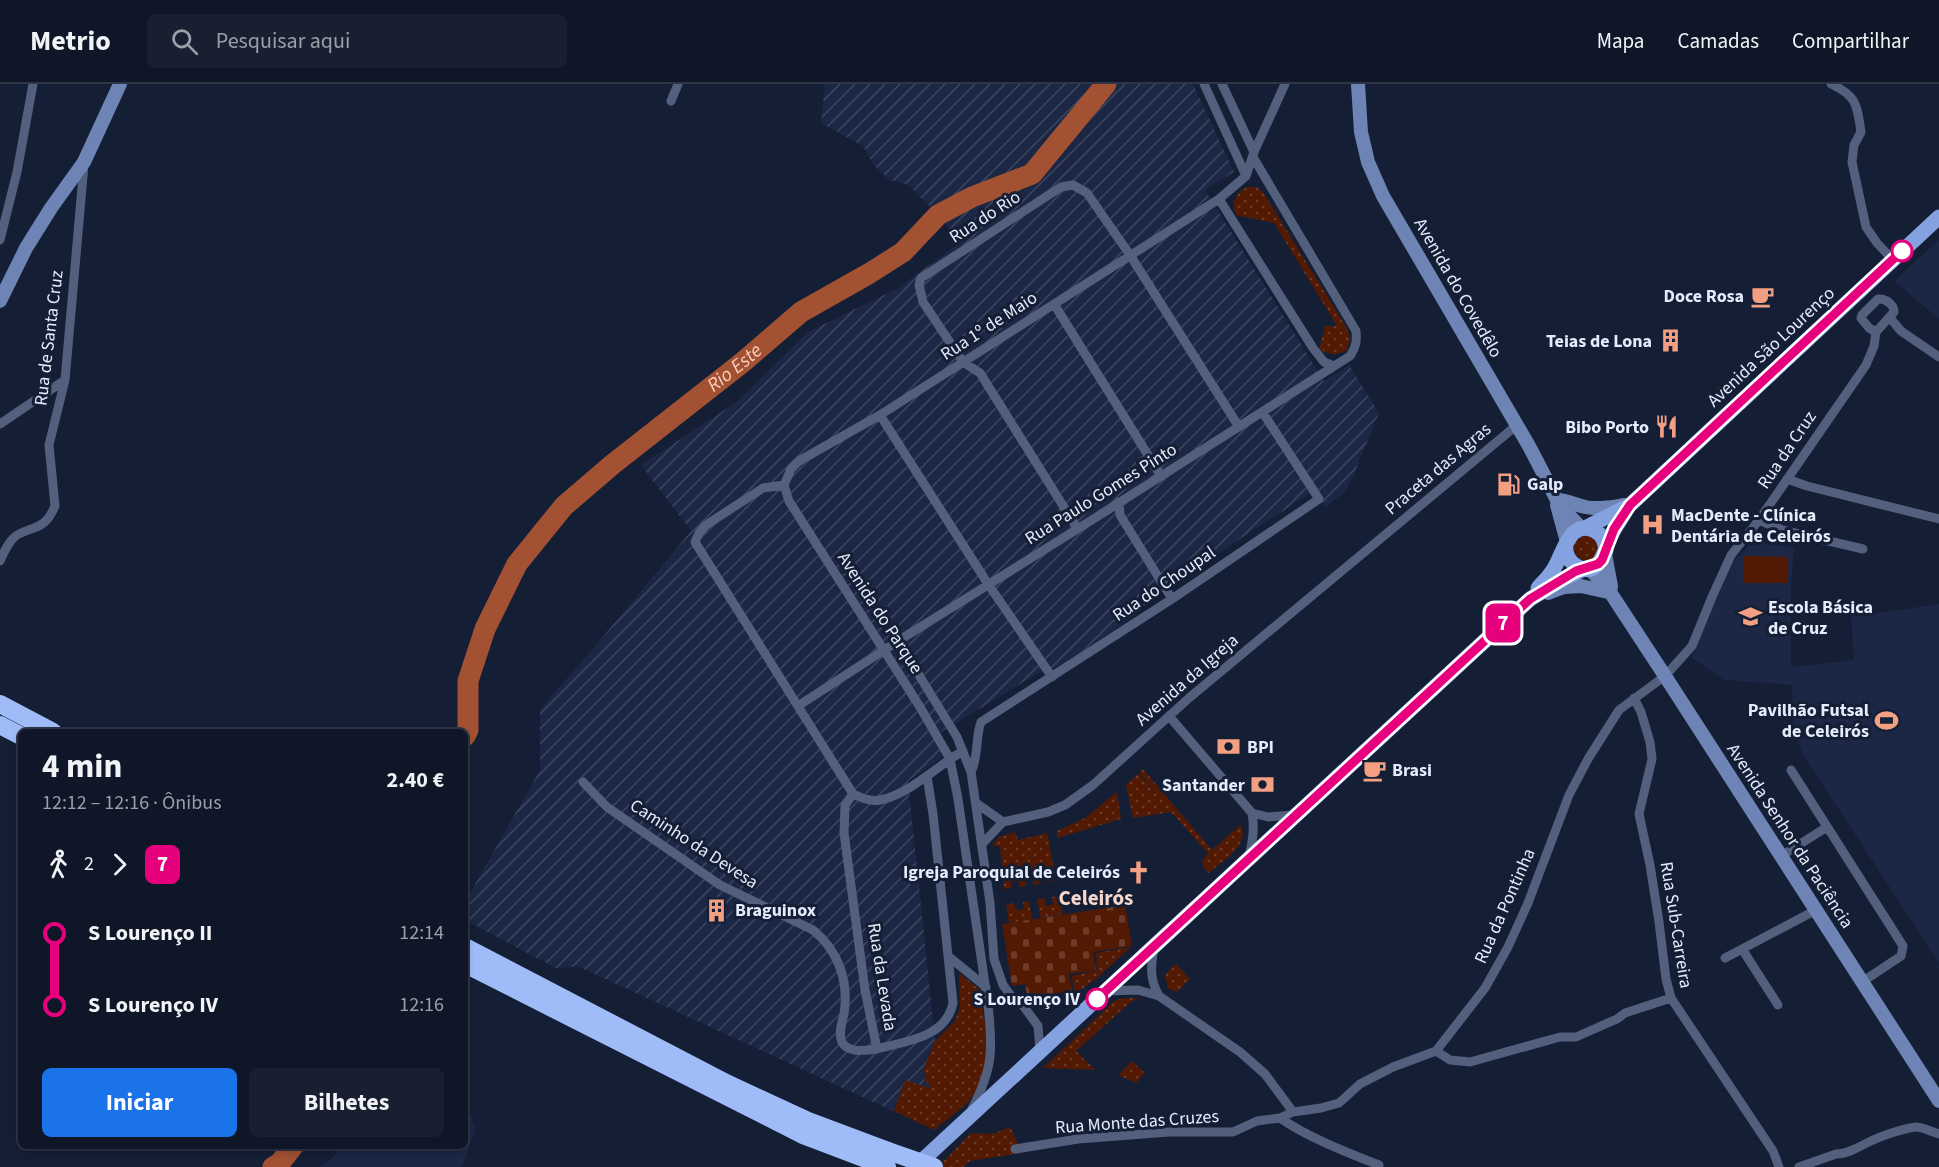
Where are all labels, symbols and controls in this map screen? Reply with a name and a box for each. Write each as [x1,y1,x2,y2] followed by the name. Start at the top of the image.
[147,14,567,68] search box
[30,21,111,61] text: Metrio
[168,25,201,58] icon: search
[216,25,350,57] text: Pesquisar aqui
[1597,26,1644,56] text: Mapa
[1677,26,1759,56] text: Camadas
[1792,26,1909,56] text: Compartilhar
[944,185,1026,249] street label: Rua do Rio
[1408,213,1508,363] street label: Avenida do Covedêlo
[1891,240,1913,262] unlabelled marker
[28,269,70,407] street label: Rua de Santa Cruz
[1702,281,1840,413] street label: Avenida São Lourenço
[1749,283,1775,309] cafe icon: Doce Rosa
[1664,284,1744,309] place label: Doce Rosa
[936,285,1042,367] street label: Rua 1º de Maio
[1657,328,1683,354] building icon: Teias de Lona
[1546,329,1652,354] place label: Teias de Lona
[701,337,769,399] water label: Rio Este
[1752,406,1823,494] street label: Rua da Cruz
[1654,414,1680,440] restaurant icon: Bibo Porto
[1565,415,1649,440] place label: Bibo Porto
[1380,417,1496,521] street label: Praceta das Agras
[1020,437,1182,551] street label: Rua Paulo Gomes Pinto
[1496,471,1522,497] fuel station icon: Galp
[1527,472,1563,497] place label: Galp
[1671,503,1831,549] place label: MacDente - Clínica Dentária de Celeirós
[1640,512,1666,538] hospital icon: MacDente - Clínica Dentária de Celeirós
[1108,540,1220,628] street label: Rua do Choupal
[831,547,929,679] street label: Avenida do Parque
[1768,595,1873,641] place label: Escola Básica de Cruz
[1484,604,1522,642] line badge: 7
[1737,604,1763,630] school or university icon: Escola Básica de Cruz
[1497,608,1509,638] text: 7
[1130,628,1244,732] street label: Avenida da Igreja
[1748,698,1869,744] place label: Pavilhão Futsal de Celeirós
[1874,707,1900,733] sports icon: Pavilhão Futsal de Celeirós
[1216,734,1242,760] bank icon: BPI
[1247,735,1274,760] place label: BPI
[1721,739,1859,933] street label: Avenida Senhor da Paciência
[42,743,122,790] text: 4 min
[1361,757,1387,783] cafe icon: Brasi
[1392,758,1432,783] place label: Brasi
[387,764,444,796] text: 2.40 €
[1250,772,1276,798] bank icon: Santander
[1162,773,1246,798] place label: Santander
[42,789,222,817] text: 12:12 – 12:16 · Ônibus
[625,793,763,895] street label: Caminho da Devesa
[1468,844,1542,968] street label: Rua da Pontinha
[42,848,75,881] icon: walk
[103,848,136,881] icon: forward
[157,849,168,879] text: 7
[84,850,94,878] text: 2
[1125,859,1151,885] church icon: Igreja Paroquial de Celeirós
[903,860,1120,885] place label: Igreja Paroquial de Celeirós
[1654,860,1698,990] street label: Rua Sub-Carreira
[1059,883,1133,913] district label: Celeirós
[704,897,730,923] building icon: Braguinox
[735,898,816,923] place label: Braguinox
[88,917,212,949] text: S Lourenço II
[399,919,444,947] text: 12:14
[861,921,903,1033] street label: Rua da Levada
[974,987,1081,1012] place label: S Lourenço IV
[1086,988,1108,1010] marker: S Lourenço IV
[88,989,218,1021] text: S Lourenço IV
[399,991,444,1019] text: 12:16
[42,1068,237,1137] button: Iniciar
[249,1068,444,1137] button: Bilhetes
[1054,1104,1220,1140] street label: Rua Monte das Cruzes

